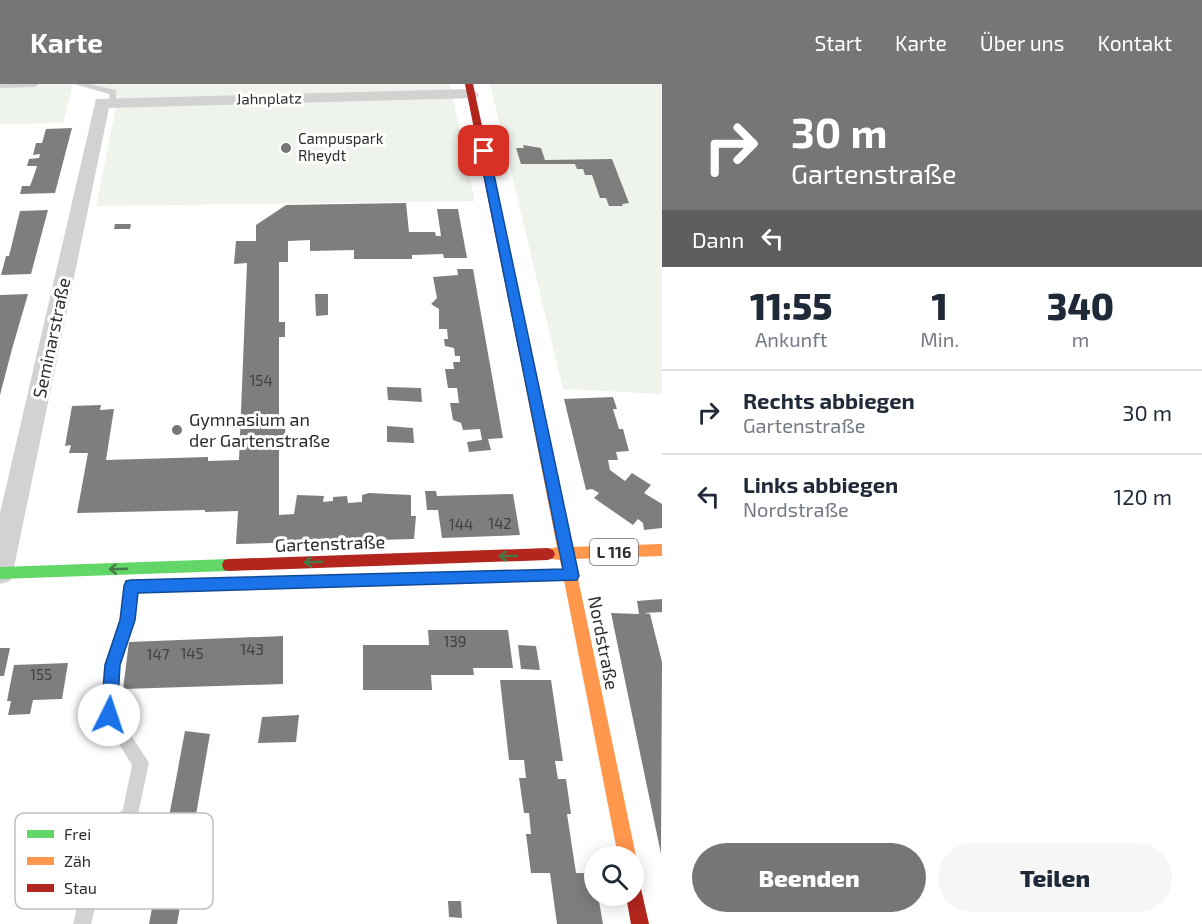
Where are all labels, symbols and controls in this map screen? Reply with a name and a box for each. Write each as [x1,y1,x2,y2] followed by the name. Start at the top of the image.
[30,25,103,59] text: Karte
[815,30,862,55] text: Start
[895,30,947,55] text: Karte
[980,30,1065,55] text: Über uns
[1098,30,1172,55] text: Kontakt
[236,88,302,108] street label: Jahnplatz
[791,106,887,156] text: 30 m
[692,108,770,186] icon: right
[458,125,509,176] pin
[298,129,384,164] place label: Campuspark Rheydt
[467,134,500,167] icon: arrive
[279,141,293,155] marker: Campuspark Rheydt
[791,157,956,189] text: Gartenstraße
[756,222,789,255] icon: left
[692,226,744,252] text: Dann
[28,276,75,400] street label: Seminarstraße
[750,284,832,327] text: 11:55
[931,284,948,327] text: 1
[1047,284,1114,327] text: 340
[755,327,827,351] text: Ankunft
[920,327,959,351] text: Min.
[1072,327,1089,351] text: m
[249,371,273,389] house number: 154
[743,387,915,413] text: Rechts abbiegen
[692,396,725,429] icon: right
[1122,399,1172,425] text: 30 m
[189,408,330,451] place label: Gymnasium an der Gartenstraße
[743,413,866,437] text: Gartenstraße
[170,423,184,437] marker: Gymnasium an der Gartenstraße
[743,471,898,497] text: Links abbiegen
[692,480,725,513] icon: left
[1113,483,1172,509] text: 120 m
[743,497,849,521] text: Nordstraße
[488,514,512,532] house number: 142
[449,515,473,533] house number: 144
[274,530,385,556] street label: Gartenstraße
[590,539,638,565] road number: L 116
[498,550,518,562] one-way arrow
[303,557,323,568] one-way arrow
[109,563,129,575] one-way arrow
[584,594,624,692] street label: Nordstraße
[444,632,466,650] house number: 139
[240,640,264,658] house number: 143
[180,644,204,662] house number: 145
[147,645,170,663] house number: 147
[30,665,52,683] house number: 155
[77,683,141,747] position arrow
[15,813,213,909] legend
[64,824,91,843] text: Frei
[692,843,926,912] button: Beenden
[938,843,1172,912] button: Teilen
[584,846,644,906] map controls
[584,846,644,906] button: search
[64,851,91,870] text: Zäh
[64,878,97,897] text: Stau

